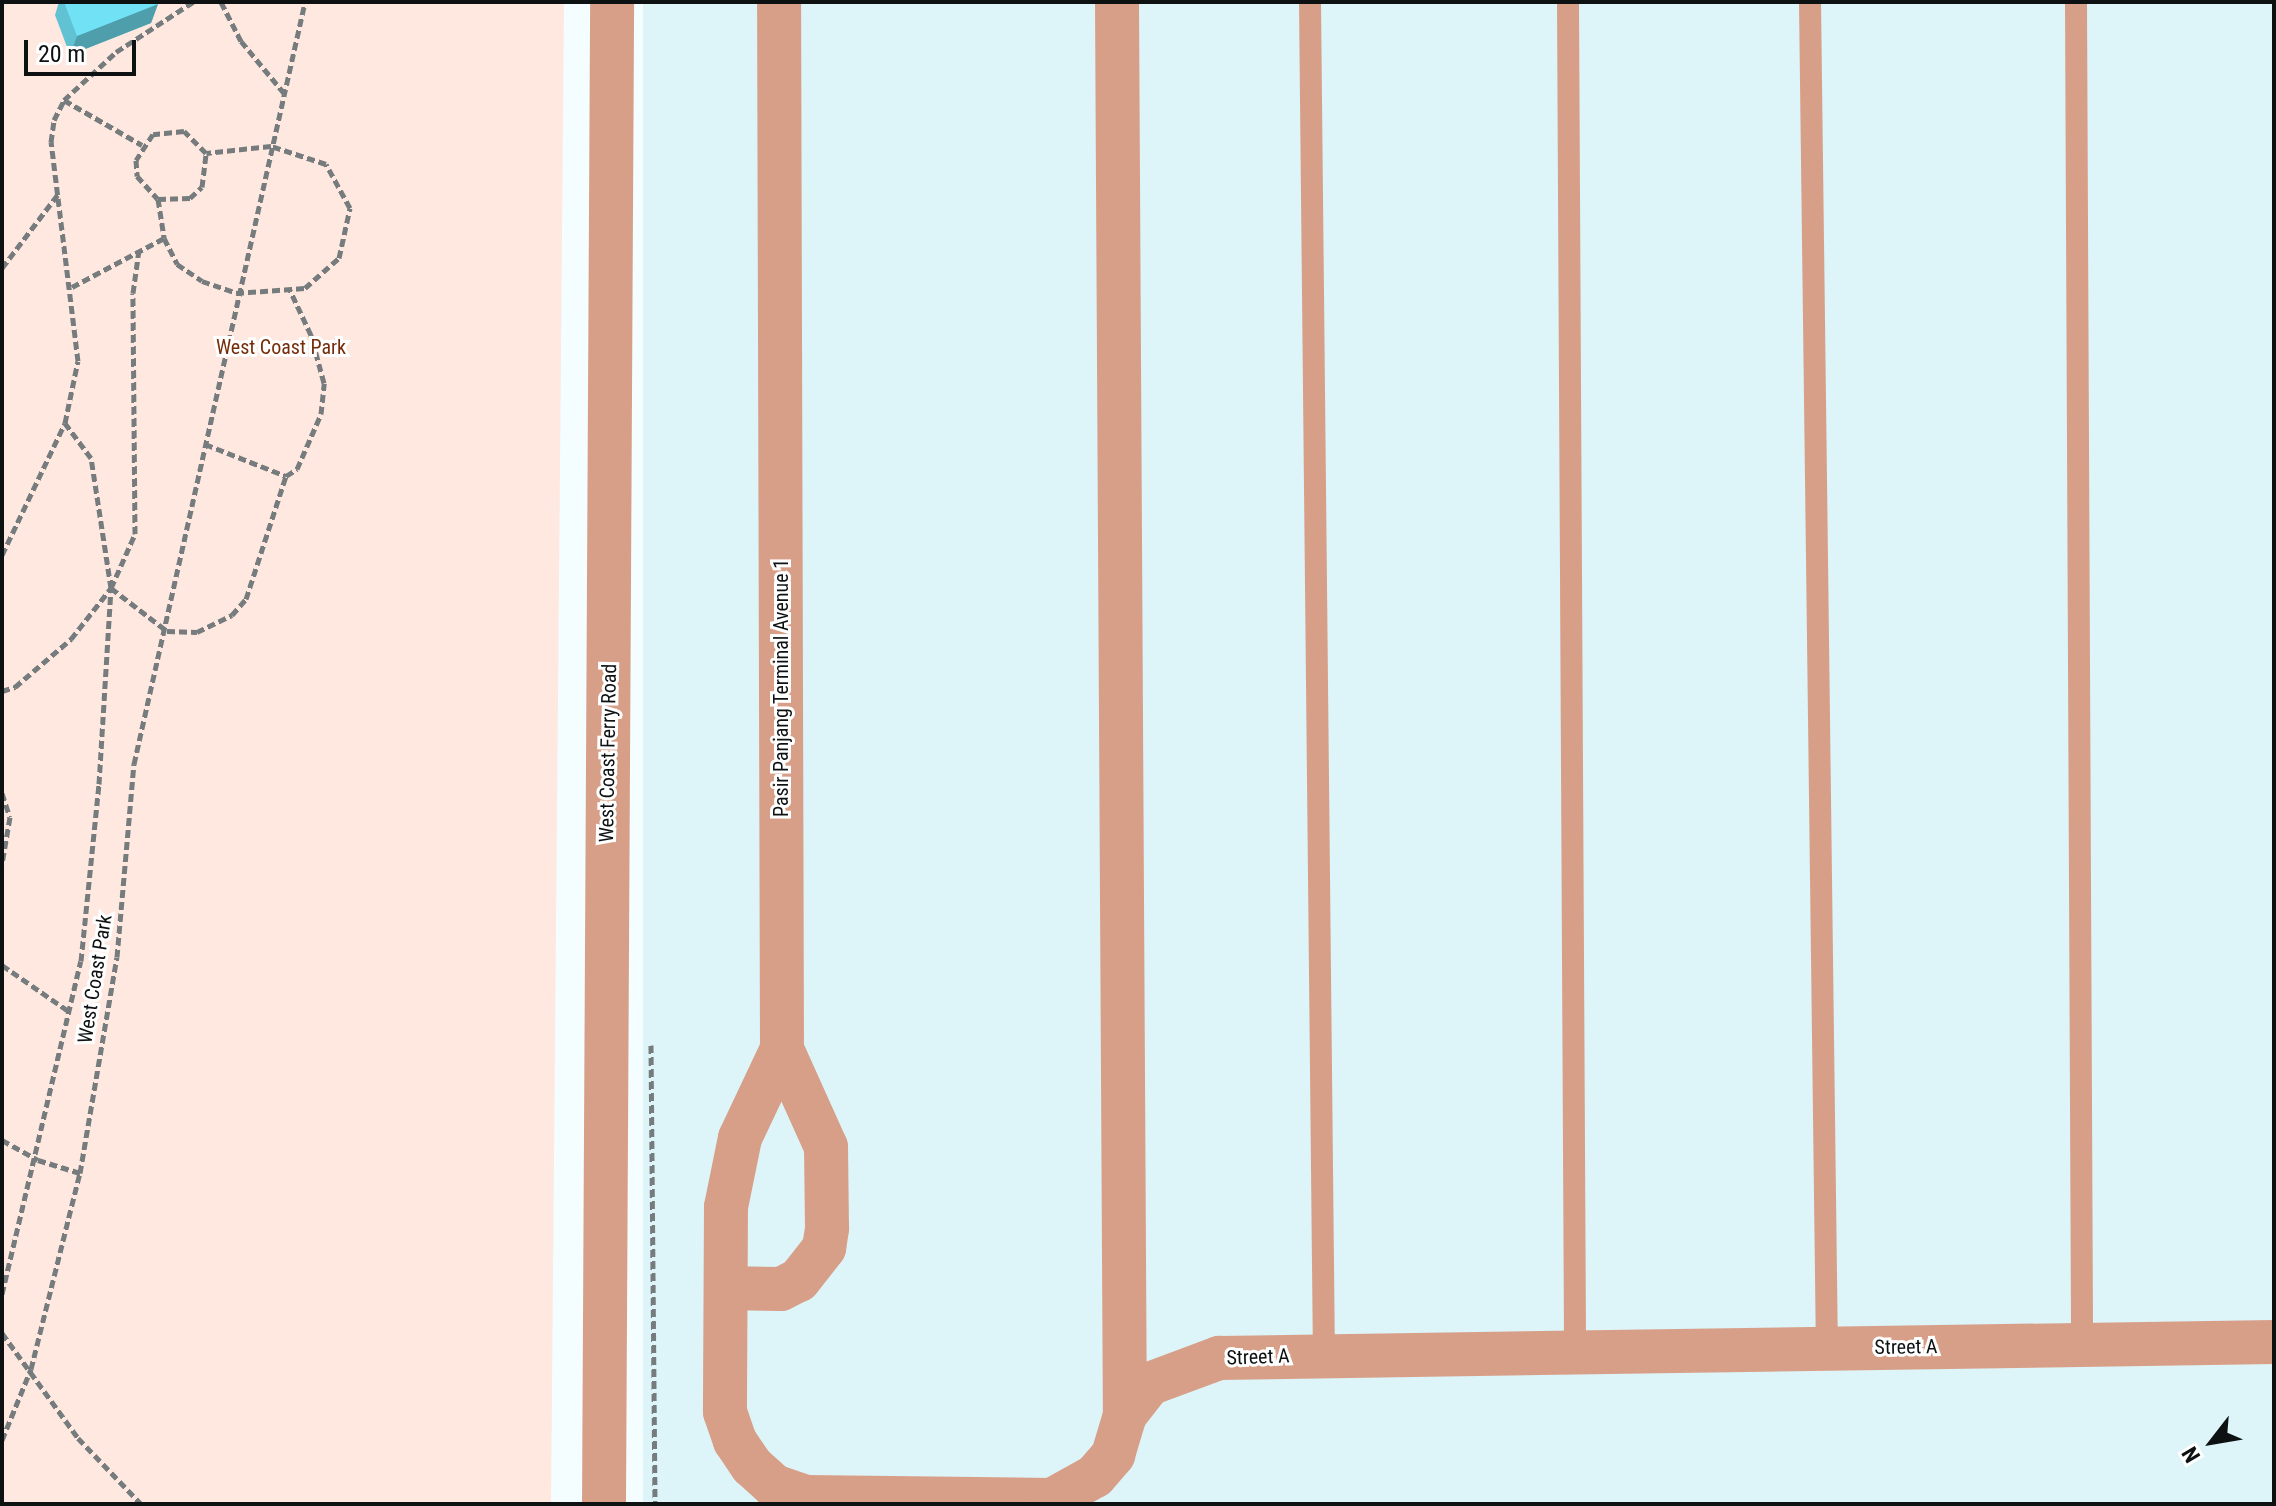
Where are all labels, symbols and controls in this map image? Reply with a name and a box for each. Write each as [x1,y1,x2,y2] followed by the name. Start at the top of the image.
[28,24,140,74] scale bar
[38,40,85,68] text: 20 m
[216,335,346,359] park label: West Coast Park
[769,559,793,817] street label: Pasir Panjang Terminal Avenue 1
[594,663,622,843] street label: West Coast Ferry Road
[73,913,117,1045] street label: West Coast Park
[1874,1334,1938,1360] street label: Street A
[1226,1344,1290,1370] street label: Street A
[2172,1402,2252,1482] north arrow
[2177,1442,2205,1467] text: N

